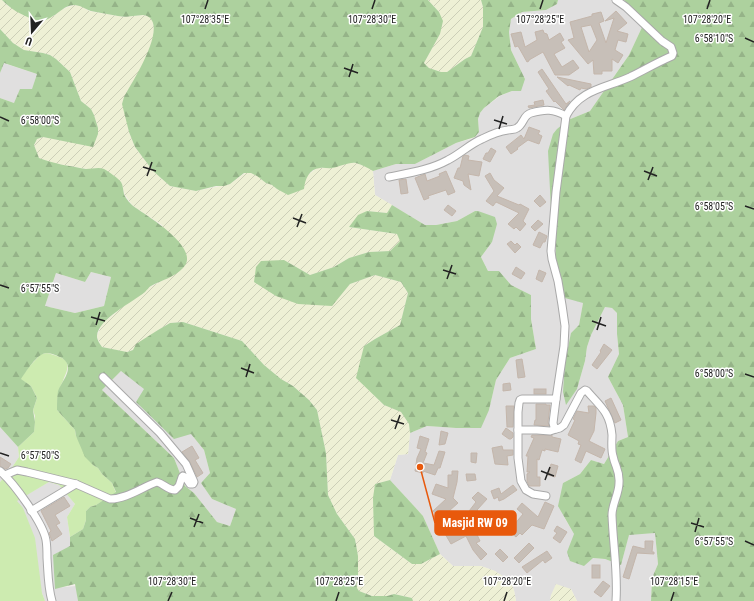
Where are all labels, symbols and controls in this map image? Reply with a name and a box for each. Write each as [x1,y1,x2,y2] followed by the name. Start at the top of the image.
[12,12,52,52] north arrow
[181,14,229,25] text: 107°28'35"E
[348,14,396,25] text: 107°28'30"E
[516,14,564,25] text: 107°28'25"E
[683,14,731,25] text: 107°28'20"E
[695,33,733,44] text: 6°58'10"S
[24,34,34,48] text: U
[21,115,59,126] text: 6°58'00"S
[695,201,733,212] text: 6°58'05"S
[21,283,59,294] text: 6°57'55"S
[695,368,733,379] text: 6°58'00"S
[21,450,59,461] text: 6°57'50"S
[435,511,516,535] callout: Masjid RW 09
[442,516,508,530] text: Masjid RW 09
[695,536,733,547] text: 6°57'55"S
[148,576,196,587] text: 107°28'30"E
[315,576,363,587] text: 107°28'25"E
[483,576,531,587] text: 107°28'20"E
[650,576,698,587] text: 107°28'15"E

